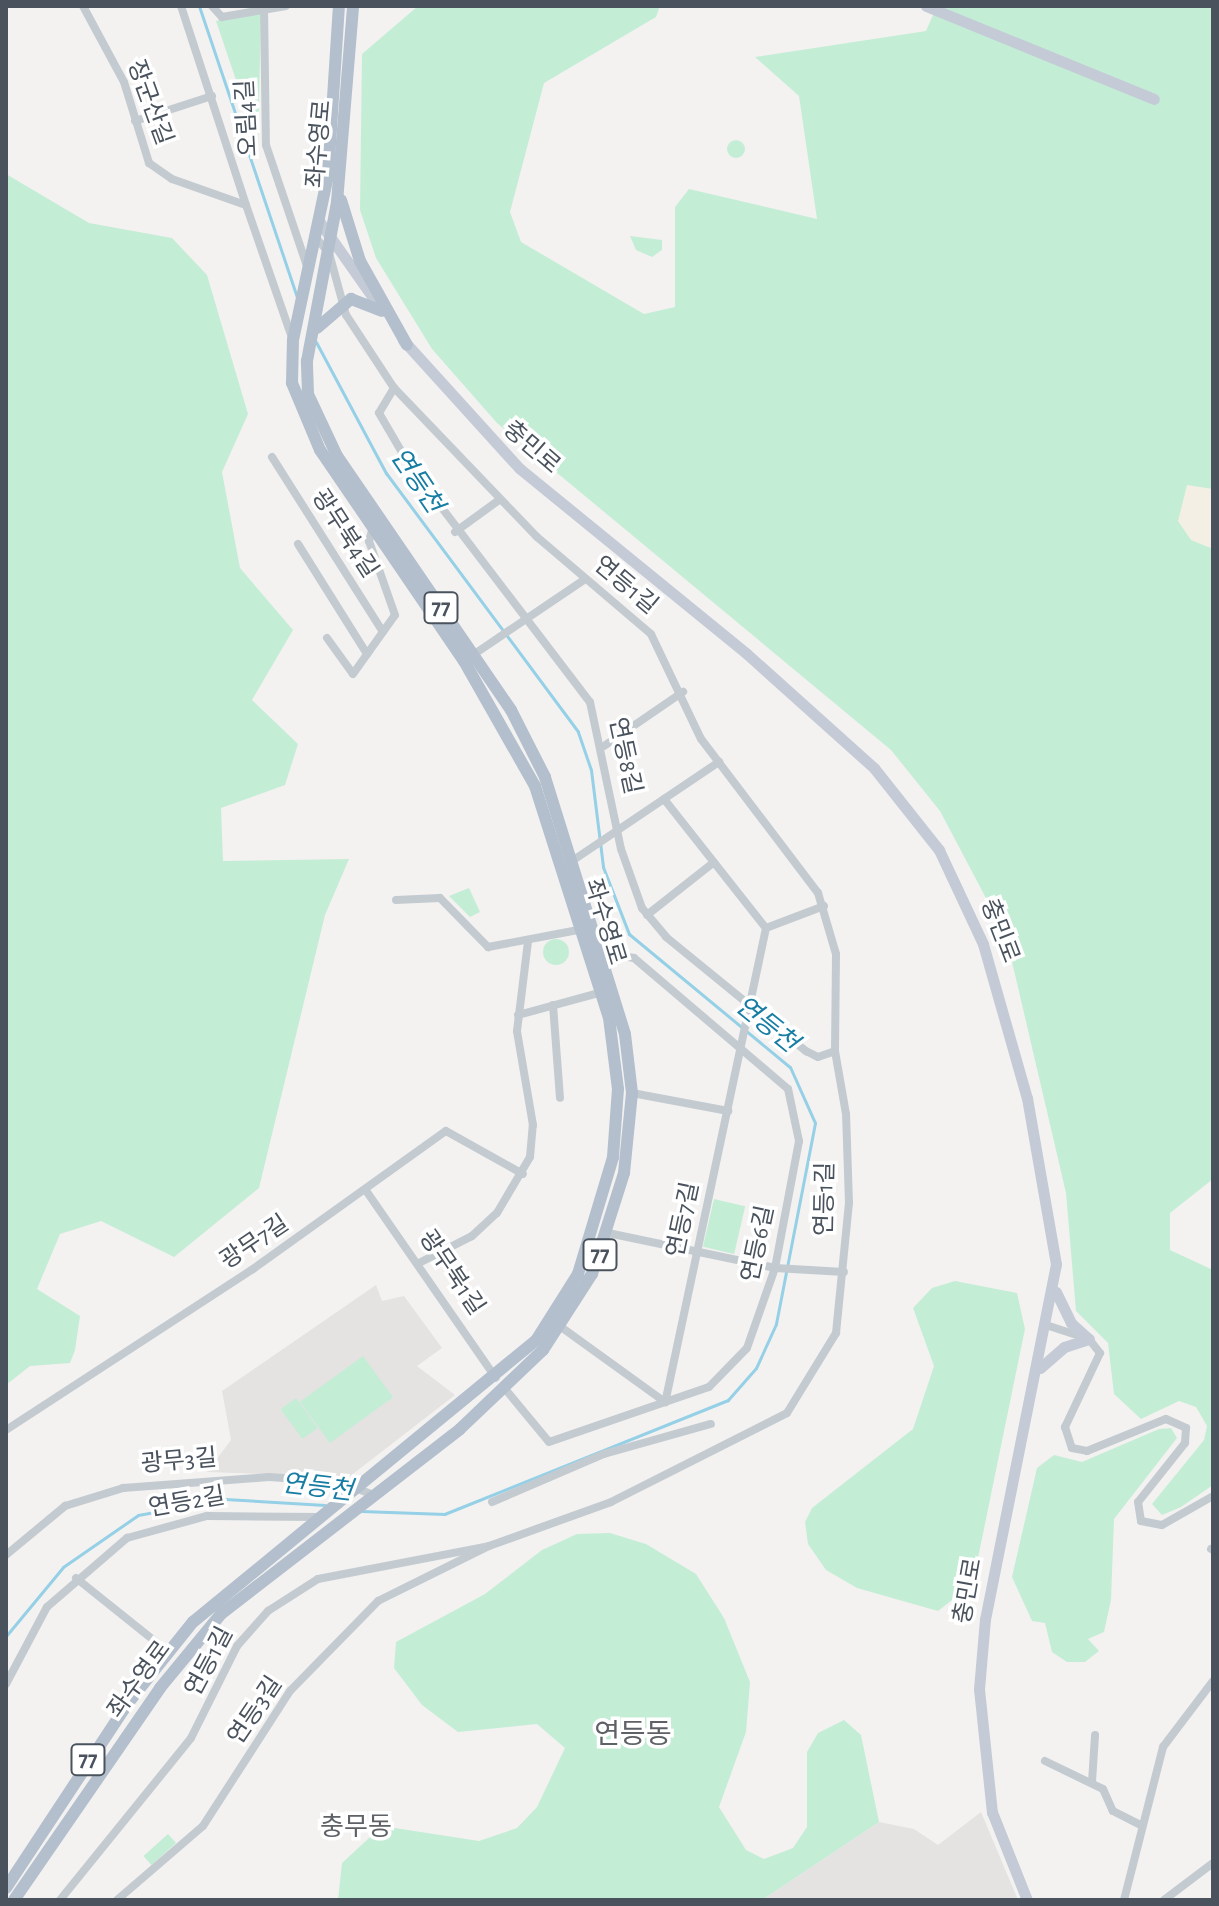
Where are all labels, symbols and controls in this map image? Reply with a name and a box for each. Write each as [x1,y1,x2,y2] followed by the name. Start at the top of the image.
[120,57,178,149] street label: 장군산길
[232,78,264,158] street label: 오림4길
[302,99,338,189] street label: 좌수영로
[497,415,565,481] street label: 충민로
[383,443,449,519] water label: 연등천
[305,484,383,584] street label: 광무북4길
[587,551,663,621] street label: 연등1길
[423,590,459,626] road number: 77
[602,715,646,797] street label: 연등8길
[577,876,631,968] street label: 좌수영로
[974,895,1024,967] street label: 충민로
[728,990,804,1060] water label: 연등천
[811,1162,841,1236] street label: 연등1길
[662,1180,706,1260] street label: 연등7길
[737,1203,781,1285] street label: 연등6길
[215,1210,295,1276] street label: 광무7길
[412,1225,490,1321] street label: 광무북1길
[582,1237,618,1273] road number: 77
[140,1444,218,1480] street label: 광무3길
[279,1468,355,1508] water label: 연등천
[147,1482,227,1524] street label: 연등2길
[949,1556,989,1626] street label: 충민로
[180,1622,240,1702] street label: 연등1길
[102,1636,178,1724] street label: 좌수영로
[223,1671,289,1751] street label: 연등3길
[594,1718,672,1752] district label: 연등동
[70,1742,106,1778] road number: 77
[320,1812,392,1844] district label: 충무동

